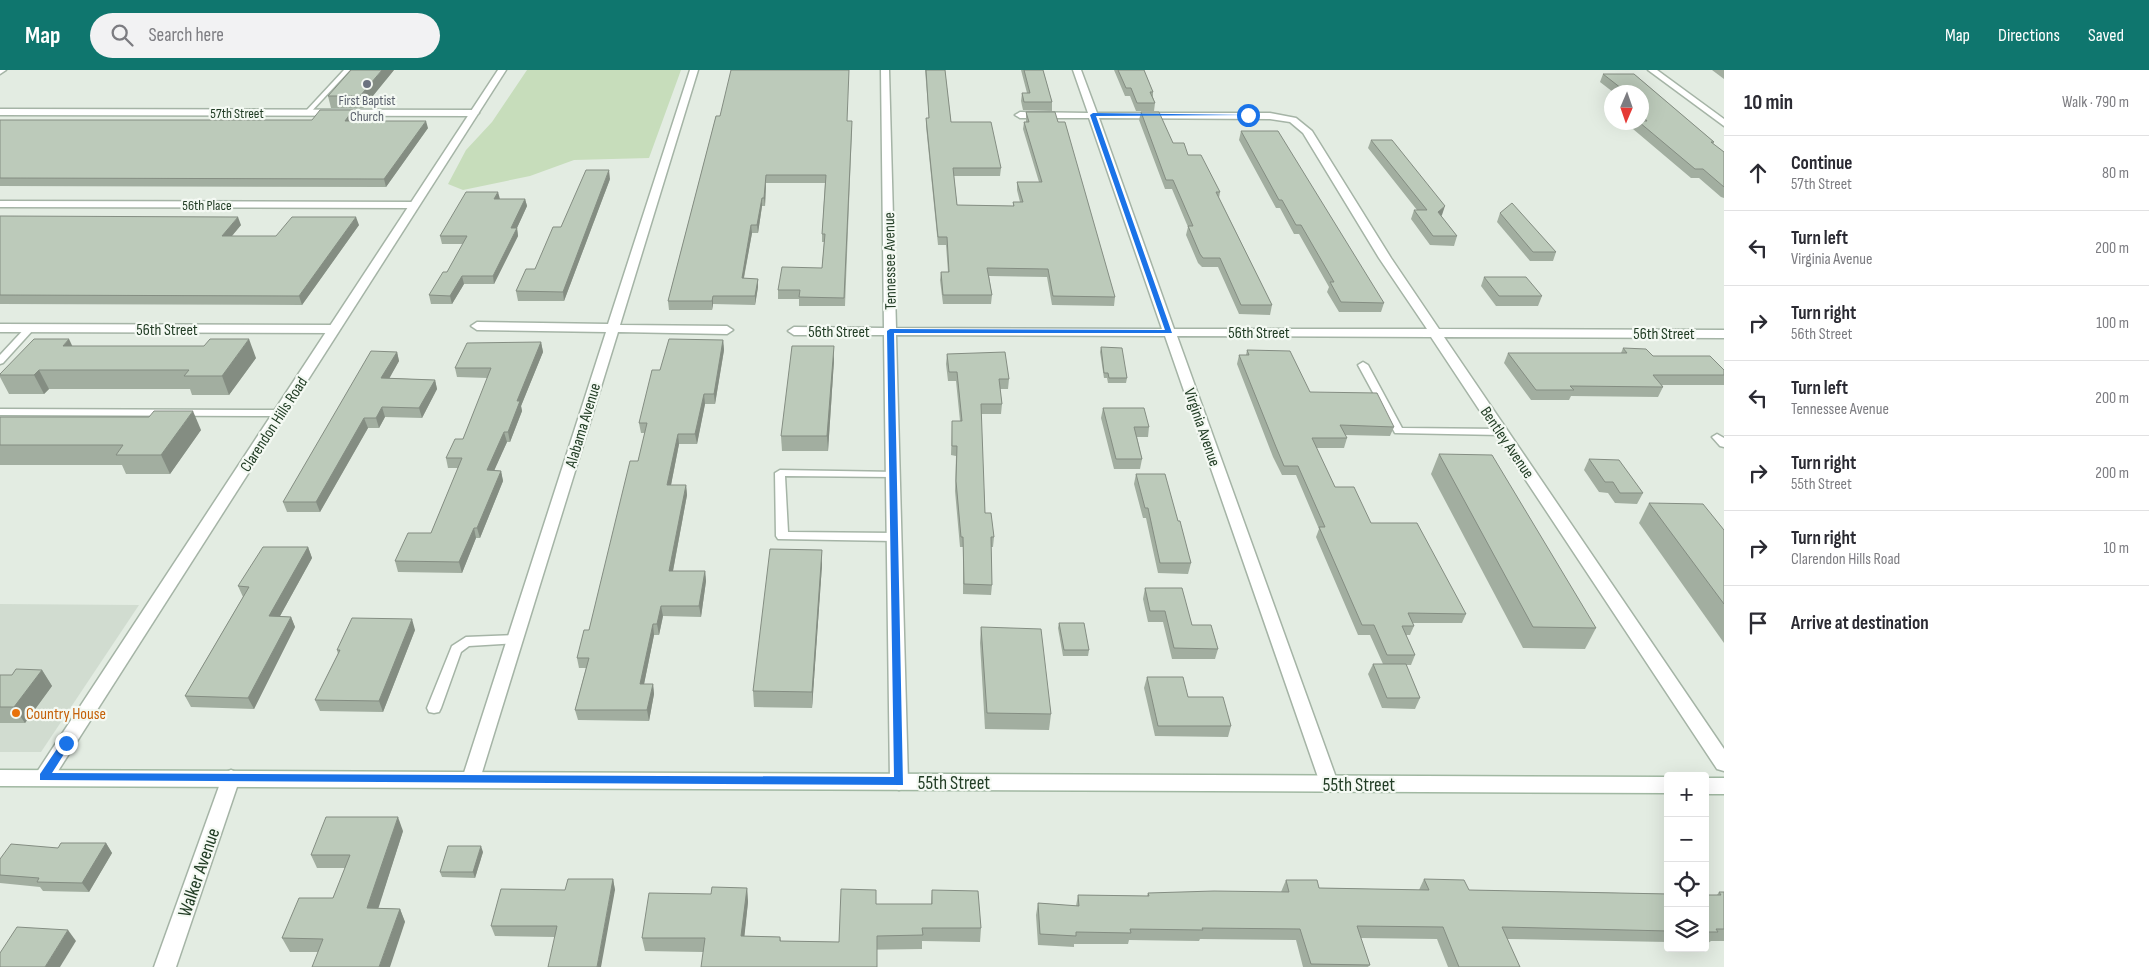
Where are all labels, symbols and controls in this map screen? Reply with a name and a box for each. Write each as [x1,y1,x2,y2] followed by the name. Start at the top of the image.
[90,13,440,58] search box
[25,21,60,50] text: Map
[108,21,136,49] icon: search
[148,24,224,47] text: Search here
[1945,25,1970,46] text: Map
[1998,25,2060,46] text: Directions
[2088,25,2124,46] text: Saved
[361,78,373,90] marker: First Baptist Church
[1604,85,1649,130] north arrow
[1744,90,1793,115] text: 10 min
[338,92,396,125] place label: First Baptist Church
[2062,93,2129,112] text: Walk · 790 m
[1237,104,1260,127] route start
[210,105,264,122] street label: 57th Street
[1791,152,1852,175] text: Continue
[1744,159,1772,187] icon: ahead
[2102,164,2129,183] text: 80 m
[1791,175,1852,194] text: 57th Street
[182,197,232,214] street label: 56th Place
[880,212,901,310] street label: Tennessee Avenue
[1791,227,1848,250] text: Turn left
[1744,234,1772,262] icon: left
[2095,239,2129,258] text: 200 m
[1791,250,1872,269] text: Virginia Avenue
[1791,302,1856,325] text: Turn right
[1744,309,1772,337] icon: right
[2096,314,2129,333] text: 100 m
[136,321,198,340] street label: 56th Street
[808,323,870,342] street label: 56th Street
[1228,324,1290,343] street label: 56th Street
[1633,325,1695,344] street label: 56th Street
[1791,325,1852,344] text: 56th Street
[237,374,312,476] street label: Clarendon Hills Road
[1791,377,1848,400] text: Turn left
[561,381,605,471] street label: Alabama Avenue
[1744,384,1772,412] icon: left
[1179,386,1224,469] street label: Virginia Avenue
[2095,389,2129,408] text: 200 m
[1791,400,1889,419] text: Tennessee Avenue
[1476,403,1538,482] street label: Bentley Avenue
[1791,452,1856,475] text: Turn right
[1744,459,1772,487] icon: right
[2095,464,2129,483] text: 200 m
[1791,475,1852,494] text: 55th Street
[1791,527,1856,550] text: Turn right
[1744,534,1772,562] icon: right
[2103,539,2129,558] text: 10 m
[1791,550,1900,569] text: Clarendon Hills Road
[1744,609,1772,637] icon: arrive
[1791,612,1929,635] text: Arrive at destination
[26,705,106,724] place label: Country House
[10,707,22,719] marker: Country House
[55,732,78,755] route end
[918,772,990,795] street label: 55th Street
[1664,772,1709,952] map controls
[1664,772,1709,817] button: +
[1323,774,1395,797] street label: 55th Street
[1664,817,1709,862] button: −
[174,825,225,920] street label: Walker Avenue
[1664,862,1709,907] button: locate
[1664,907,1709,952] button: layers

